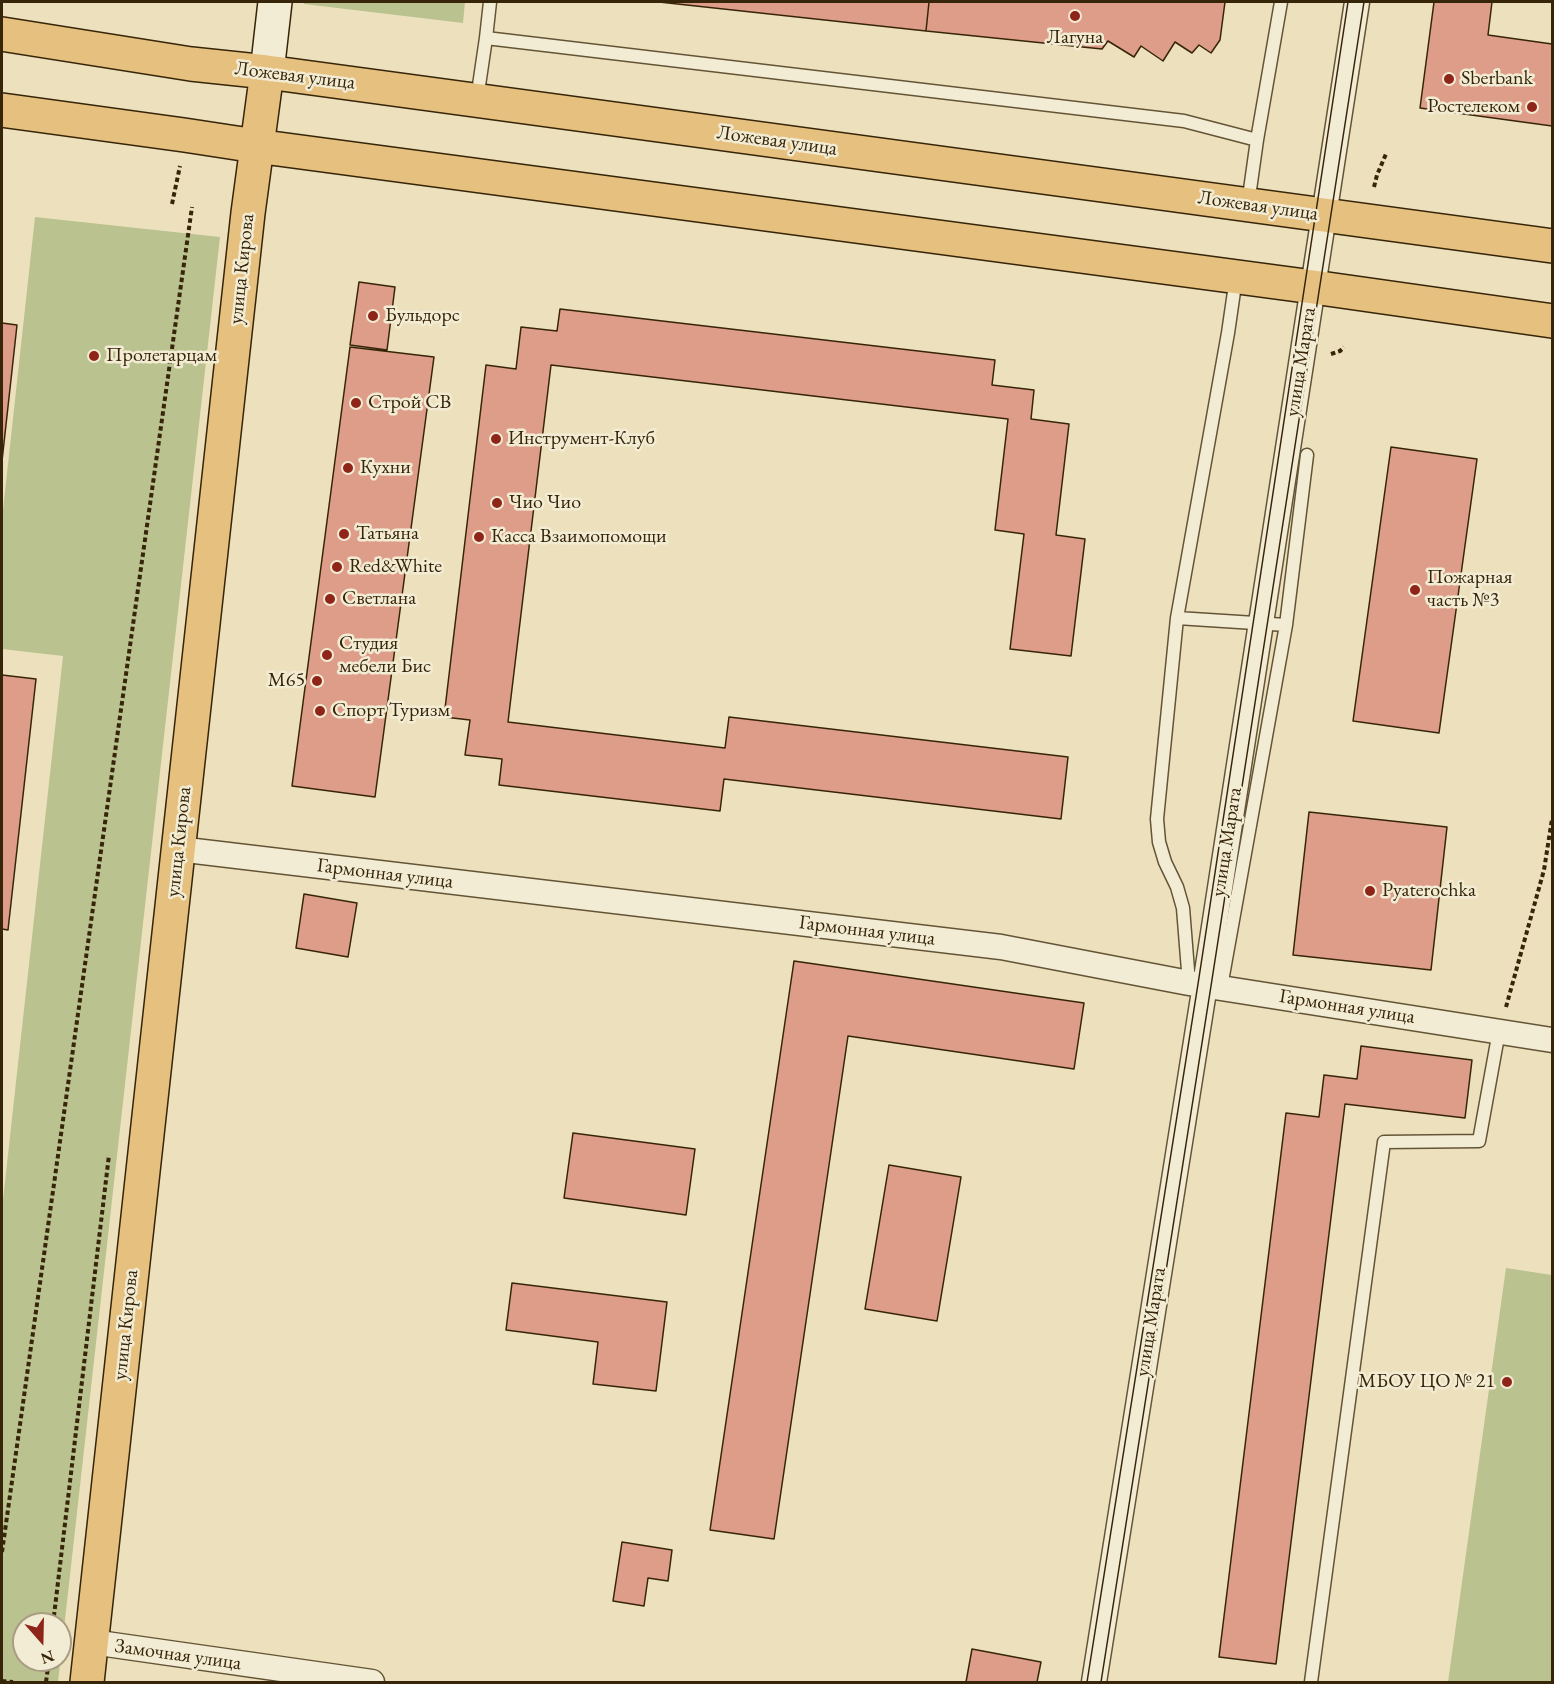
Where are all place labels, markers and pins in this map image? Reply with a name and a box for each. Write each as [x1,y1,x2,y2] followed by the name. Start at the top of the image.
[1068,9,1082,23] marker: Лагуна
[1047,26,1103,50] place label: Лагуна
[1461,67,1533,91] place label: Sberbank
[1442,72,1456,86] marker: Sberbank
[1427,95,1520,119] place label: Ростелеком
[1525,100,1539,114] marker: Ростелеком
[385,304,460,328] place label: Бульдорс
[366,309,380,323] marker: Бульдорс
[106,344,217,368] place label: Пролетарцам
[87,349,101,363] marker: Пролетарцам
[368,391,451,415] place label: Строй СВ
[349,396,363,410] marker: Строй СВ
[508,427,655,451] place label: Инструмент-Клуб
[489,432,503,446] marker: Инструмент-Клуб
[360,456,411,480] place label: Кухни
[341,461,355,475] marker: Кухни
[509,491,581,515] place label: Чио Чио
[490,496,504,510] marker: Чио Чио
[356,522,419,546] place label: Татьяна
[491,525,667,549] place label: Касса Взаимопомощи
[337,527,351,541] marker: Татьяна
[472,530,486,544] marker: Касса Взаимопомощи
[349,555,442,579] place label: Red&White
[330,560,344,574] marker: Red&White
[1427,566,1512,613] place label: Пожарная часть №3
[1408,583,1422,597] marker: Пожарная часть №3
[342,587,416,611] place label: Светлана
[323,592,337,606] marker: Светлана
[339,632,431,679] place label: Студия мебели Бис
[320,648,334,662] marker: Студия мебели Бис
[268,669,305,693] place label: М65
[310,674,324,688] marker: М65
[332,699,450,723] place label: Спорт Туризм
[313,704,327,718] marker: Спорт Туризм
[1382,879,1476,903] place label: Pyaterochka
[1363,884,1377,898] marker: Pyaterochka
[1358,1370,1495,1394] place label: МБОУ ЦО № 21
[1500,1375,1514,1389] marker: МБОУ ЦО № 21

